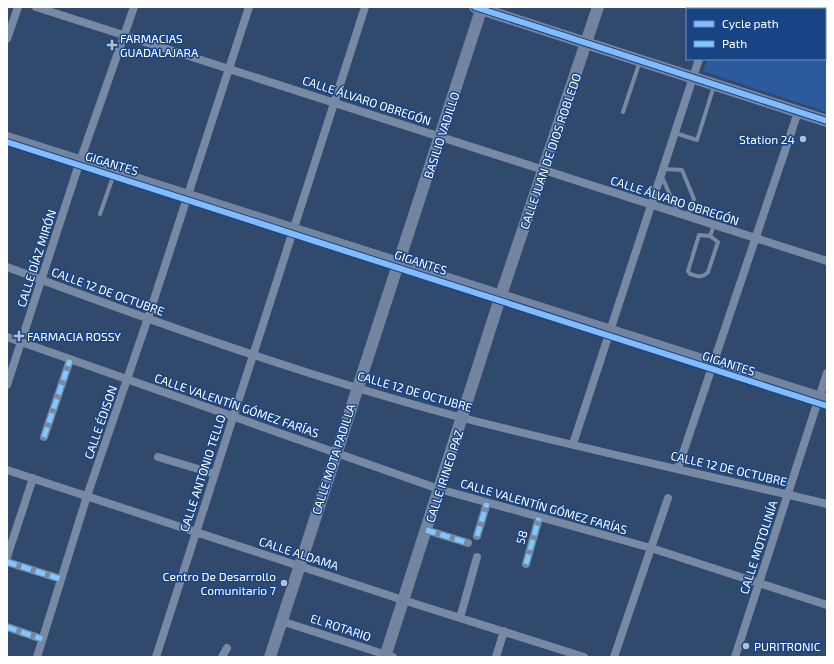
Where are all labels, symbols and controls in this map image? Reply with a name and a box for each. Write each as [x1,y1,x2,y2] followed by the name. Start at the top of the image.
[686,8,826,60] legend
[722,16,779,30] text: Cycle path
[120,31,199,59] place label: FARMACIAS GUADALAJARA
[722,36,747,50] text: Path
[107,40,117,50] marker: FARMACIAS GUADALAJARA
[517,71,583,231] street label: CALLE JUAN DE DIOS ROBLEDO
[301,73,433,127] street label: CALLE ÁLVARO OBREGÓN
[420,90,462,180] street label: BASILIO VADILLO
[739,132,795,146] place label: Station 24
[798,134,808,144] marker: Station 24
[84,148,140,178] street label: GIGANTES
[609,173,741,227] street label: CALLE ÁLVARO OBREGÓN
[14,207,58,309] street label: CALLE DÍAZ MIRÓN
[393,247,449,277] street label: GIGANTES
[50,264,167,318] street label: CALLE 12 DE OCTUBRE
[27,329,121,343] place label: FARMACIA ROSSY
[14,331,24,341] marker: FARMACIA ROSSY
[701,348,757,378] street label: GIGANTES
[356,368,474,414] street label: CALLE 12 DE OCTUBRE
[153,370,321,440] street label: CALLE VALENTÍN GÓMEZ FARÍAS
[81,383,119,461] street label: CALLE ÉDISON
[308,401,358,516] street label: CALLE MOTA PADILLA
[176,413,228,533] street label: CALLE ANTONIO TELLO
[422,428,466,524] street label: CALLE IRINEO PAZ
[669,448,789,488] street label: CALLE 12 DE OCTUBRE
[459,475,629,537] street label: CALLE VALENTÍN GÓMEZ FARÍAS
[736,498,780,596] street label: CALLE MOTOLINÍA
[512,528,530,546] street label: 58
[257,534,341,573] street label: CALLE ALDAMA
[163,569,276,597] place label: Centro De Desarrollo Comunitario 7
[279,578,289,588] marker: Centro De Desarrollo Comunitario 7
[309,611,373,643] street label: EL ROTARIO
[754,639,821,653] place label: PURITRONIC
[741,641,751,651] marker: PURITRONIC

